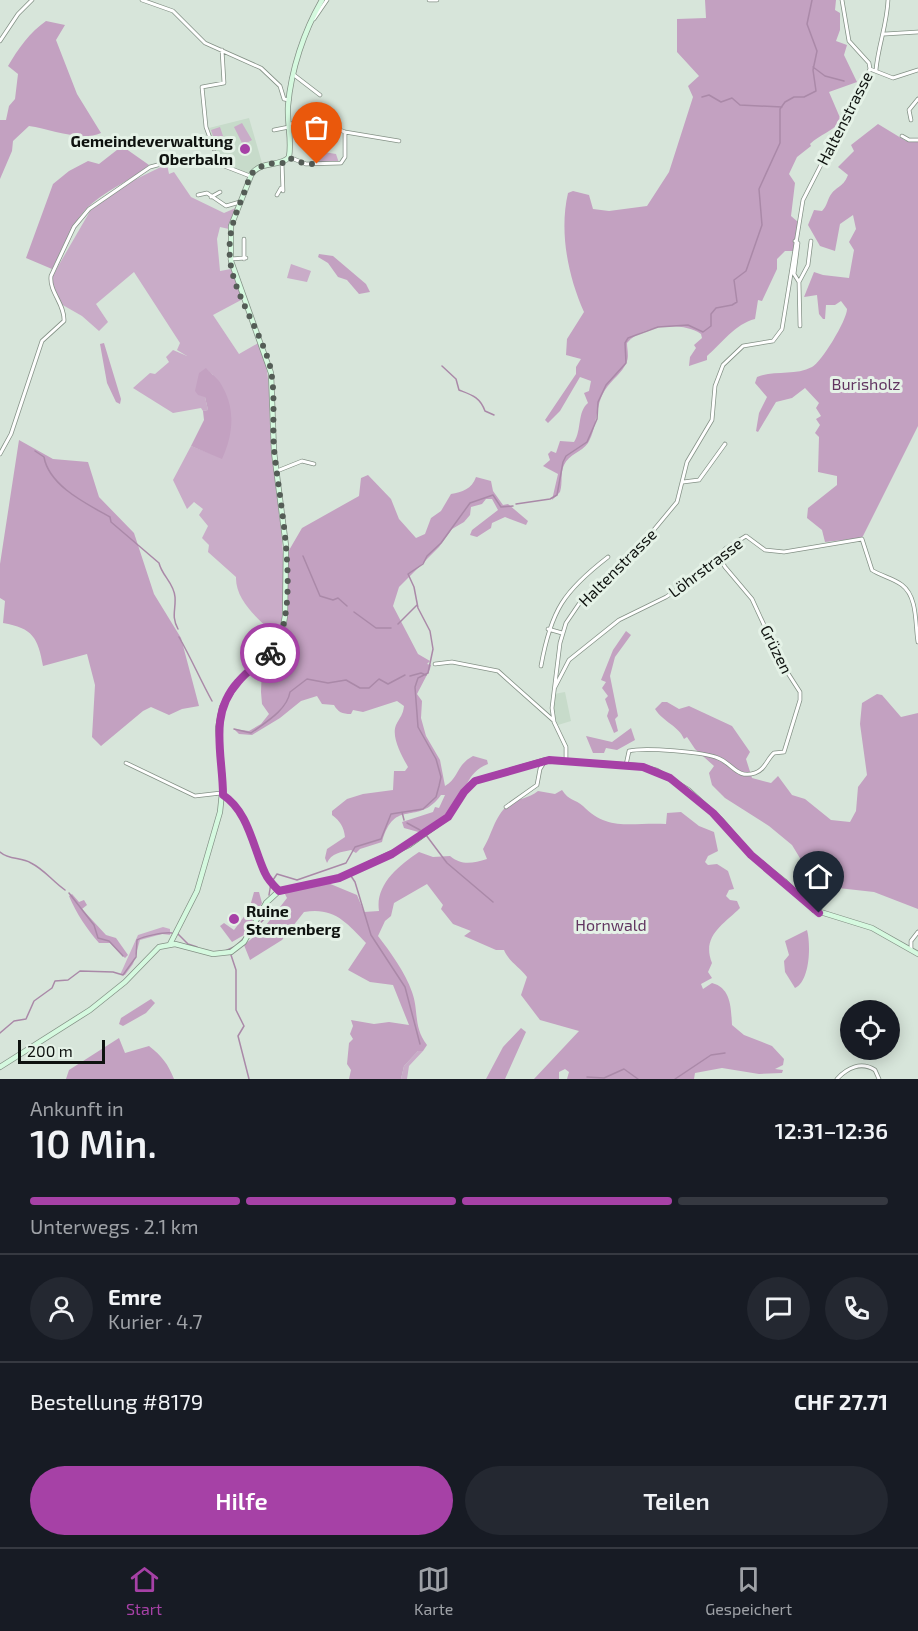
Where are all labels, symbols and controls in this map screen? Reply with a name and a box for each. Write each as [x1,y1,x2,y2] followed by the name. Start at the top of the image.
[812,68,876,168] street label: Haltenstrasse
[291,102,342,164] pin
[300,111,333,144] icon: bag
[71,131,234,168] place label: Gemeindeverwaltung Oberbalm
[238,142,252,156] marker: Gemeindeverwaltung Oberbalm
[832,374,900,393] park label: Burisholz
[574,524,660,610] street label: Haltenstrasse
[664,533,746,601] street label: Löhrstrasse
[757,622,797,676] street label: Grüzen
[240,623,300,683] courier
[254,637,287,670] icon: bike
[793,851,844,913] pin
[802,860,835,893] icon: home
[246,901,341,938] place label: Ruine Sternenberg
[227,912,241,926] marker: Ruine Sternenberg
[575,915,647,934] park label: Hornwald
[840,1000,900,1060] map controls
[840,1000,900,1060] button: locate
[18,1037,105,1064] scale bar
[27,1041,73,1060] text: 200 m
[30,1096,124,1120] text: Ankunft in
[775,1117,888,1143] text: 12:31–12:36
[30,1119,157,1166] text: 10 Min.
[30,1214,199,1238] text: Unterwegs · 2.1 km
[30,1277,93,1340] button: person
[747,1277,810,1340] button: chat
[825,1277,888,1340] button: phone
[108,1283,162,1309] text: Emre
[108,1309,203,1333] text: Kurier · 4.7
[30,1388,203,1414] text: Bestellung #8179
[794,1388,888,1414] text: CHF 27.71
[30,1466,453,1535] button: Hilfe
[465,1466,888,1535] button: Teilen
[126,1563,162,1618] tab: Start
[414,1563,453,1618] tab: Karte
[705,1563,792,1618] tab: Gespeichert

